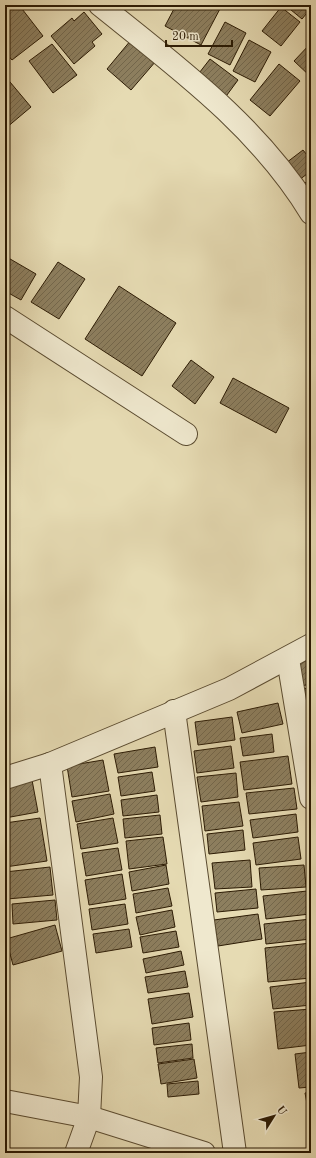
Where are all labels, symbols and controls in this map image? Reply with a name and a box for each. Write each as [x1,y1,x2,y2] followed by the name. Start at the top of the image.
[166,22,232,48] scale bar
[172,31,199,43] text: 20 m
[254,1096,294,1136] north arrow
[274,1104,288,1118] text: U

